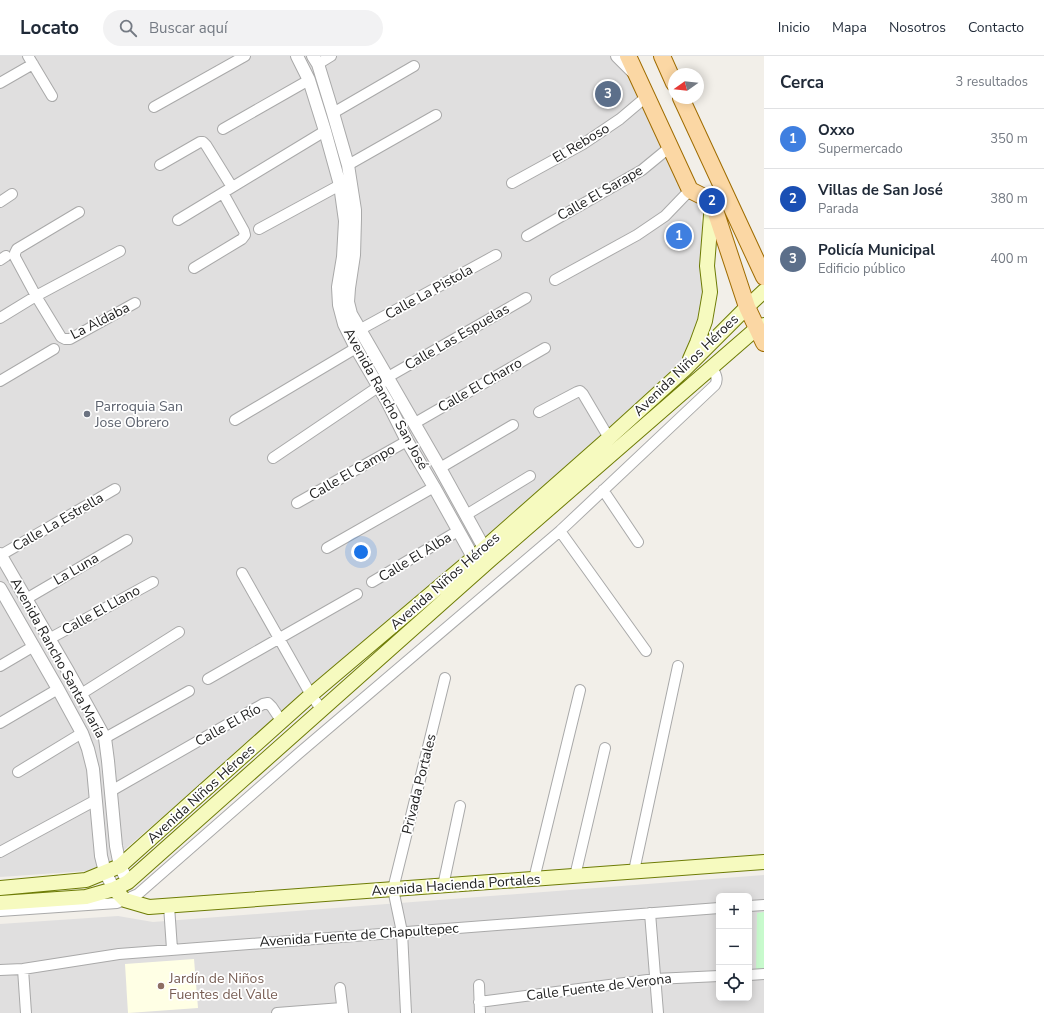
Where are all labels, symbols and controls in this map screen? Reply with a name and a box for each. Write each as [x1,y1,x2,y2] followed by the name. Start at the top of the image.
[103,10,383,46] search box
[20,15,79,41] text: Locato
[117,17,139,39] icon: search
[149,18,227,38] text: Buscar aquí
[778,18,810,37] text: Inicio
[832,18,867,37] text: Mapa
[889,18,946,37] text: Nosotros
[968,18,1024,37] text: Contacto
[668,68,704,104] north arrow
[780,71,824,94] text: Cerca
[956,73,1028,91] text: 3 resultados
[595,79,621,109] pin: 3
[549,119,613,167] street label: El Reboso
[818,120,855,140] text: Oxxo
[789,130,797,148] text: 1
[990,130,1028,148] text: 350 m
[818,140,903,158] text: Supermercado
[554,161,646,225] street label: Calle El Sarape
[818,180,943,200] text: Villas de San José
[699,186,725,216] pin: 2
[789,190,797,208] text: 2
[990,190,1028,208] text: 380 m
[818,200,859,218] text: Parada
[666,221,692,251] pin: 1
[818,240,935,260] text: Policía Municipal
[789,250,797,268] text: 3
[990,250,1028,268] text: 400 m
[382,260,476,324] street label: Calle La Pistola
[818,260,905,278] text: Edificio público
[67,298,133,344] street label: La Aldaba
[401,299,513,375] street label: Calle Las Espuelas
[629,310,743,420] street label: Avenida Niños Héroes
[339,325,433,473] street label: Avenida Rancho San José
[434,353,526,417] street label: Calle El Charro
[94,397,183,432] place label: Parroquia San Jose Obrero
[82,409,92,419] marker: Parroquia San Jose Obrero
[306,440,399,504] street label: Calle El Campo
[9,488,107,556] street label: Calle La Estrella
[375,528,455,586] street label: Calle El Alba
[386,528,504,634] street label: Avenida Niños Héroes
[351,542,371,562] your location
[50,548,102,590] street label: La Luna
[6,575,110,741] street label: Avenida Rancho Santa María
[58,581,144,639] street label: Calle El Llano
[192,699,264,751] street label: Calle El Río
[397,732,441,836] street label: Privada Portales
[143,740,259,848] street label: Avenida Niños Héroes
[371,870,541,900] street label: Avenida Hacienda Portales
[716,893,752,1001] map controls
[716,893,752,929] button: +
[259,919,460,951] street label: Avenida Fuente de Chapultepec
[716,929,752,965] button: −
[716,965,752,1001] button: locate
[168,969,278,1004] place label: Jardín de Niños Fuentes del Valle
[525,969,673,1005] street label: Calle Fuente de Verona
[156,981,166,991] marker: Jardín de Niños Fuentes del Valle

